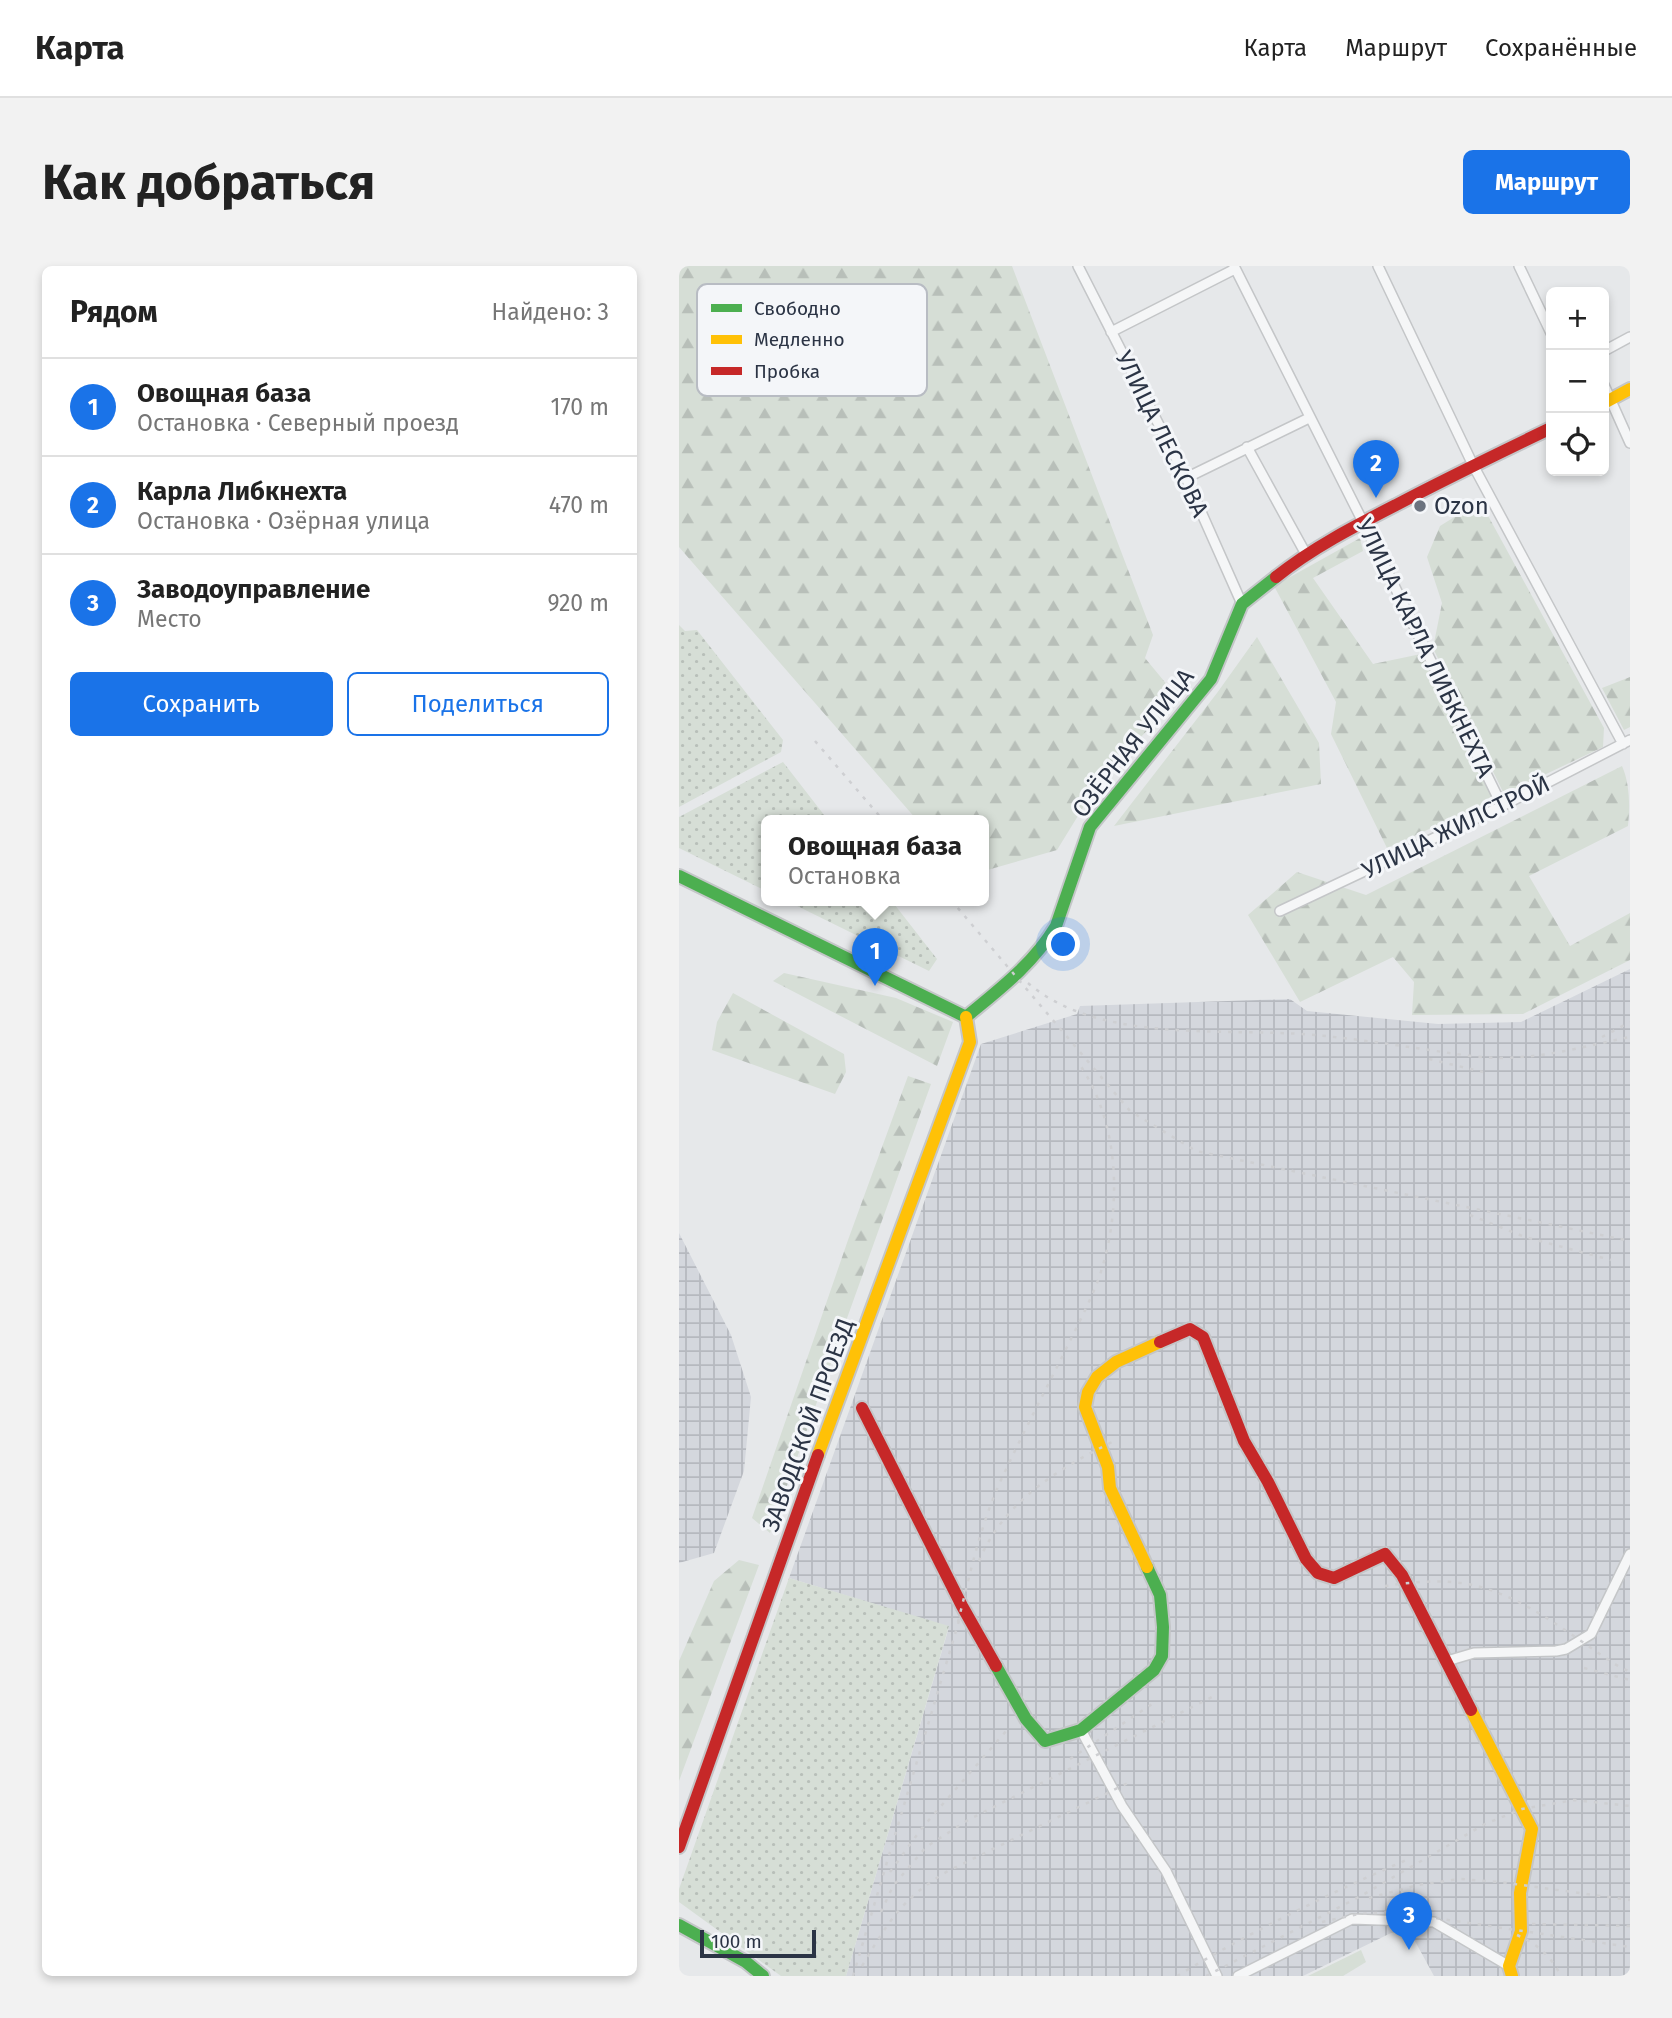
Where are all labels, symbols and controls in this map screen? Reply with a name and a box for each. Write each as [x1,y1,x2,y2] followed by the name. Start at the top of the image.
[35,28,125,68] text: Карта
[1244,34,1307,62] text: Карта
[1345,34,1447,62] text: Маршрут
[1485,34,1637,62] text: Сохранённые
[1463,150,1630,214] button: Маршрут
[42,153,375,212] text: Как добраться
[697,284,927,396] legend
[1546,287,1609,476] map controls
[1546,287,1609,350] button: +
[70,294,158,330] text: Рядом
[754,297,841,320] text: Свободно
[492,298,609,326] text: Найдено: 3
[754,328,845,351] text: Медленно
[1110,346,1214,522] street label: УЛИЦА ЛЕСКОВА
[1546,350,1609,413] button: −
[754,360,820,383] text: Пробка
[137,378,311,409] text: Овощная база
[88,393,98,421] text: 1
[550,393,609,421] text: 170 m
[137,409,459,437] text: Остановка · Северный проезд
[1546,413,1609,476] button: locate
[1353,440,1399,498] pin: 2
[137,476,347,507] text: Карла Либкнехта
[87,491,99,519] text: 2
[549,491,609,519] text: 470 m
[1434,492,1489,520] place label: Ozon
[1412,498,1428,514] marker: Ozon
[137,507,430,535] text: Остановка · Озёрная улица
[1350,514,1500,782] street label: УЛИЦА КАРЛА ЛИБКНЕХТА
[137,574,370,605] text: Заводоуправление
[87,589,99,617] text: 3
[547,589,609,617] text: 920 m
[137,605,202,633] text: Место
[1066,663,1200,823] street label: ОЗЁРНАЯ УЛИЦА
[70,672,333,736] button: Сохранить
[347,672,609,736] button: Поделиться
[1358,769,1554,885] street label: УЛИЦА ЖИЛСТРОЙ
[761,815,989,906] popup
[788,831,962,862] text: Овощная база
[788,862,901,890] text: Остановка
[1046,927,1080,961] your location
[852,928,898,986] pin: 1
[756,1315,860,1535] street label: ЗАВОДСКОЙ ПРОЕЗД
[1386,1892,1432,1950] pin: 3
[700,1927,815,1959] scale bar
[711,1930,762,1953] text: 100 m

